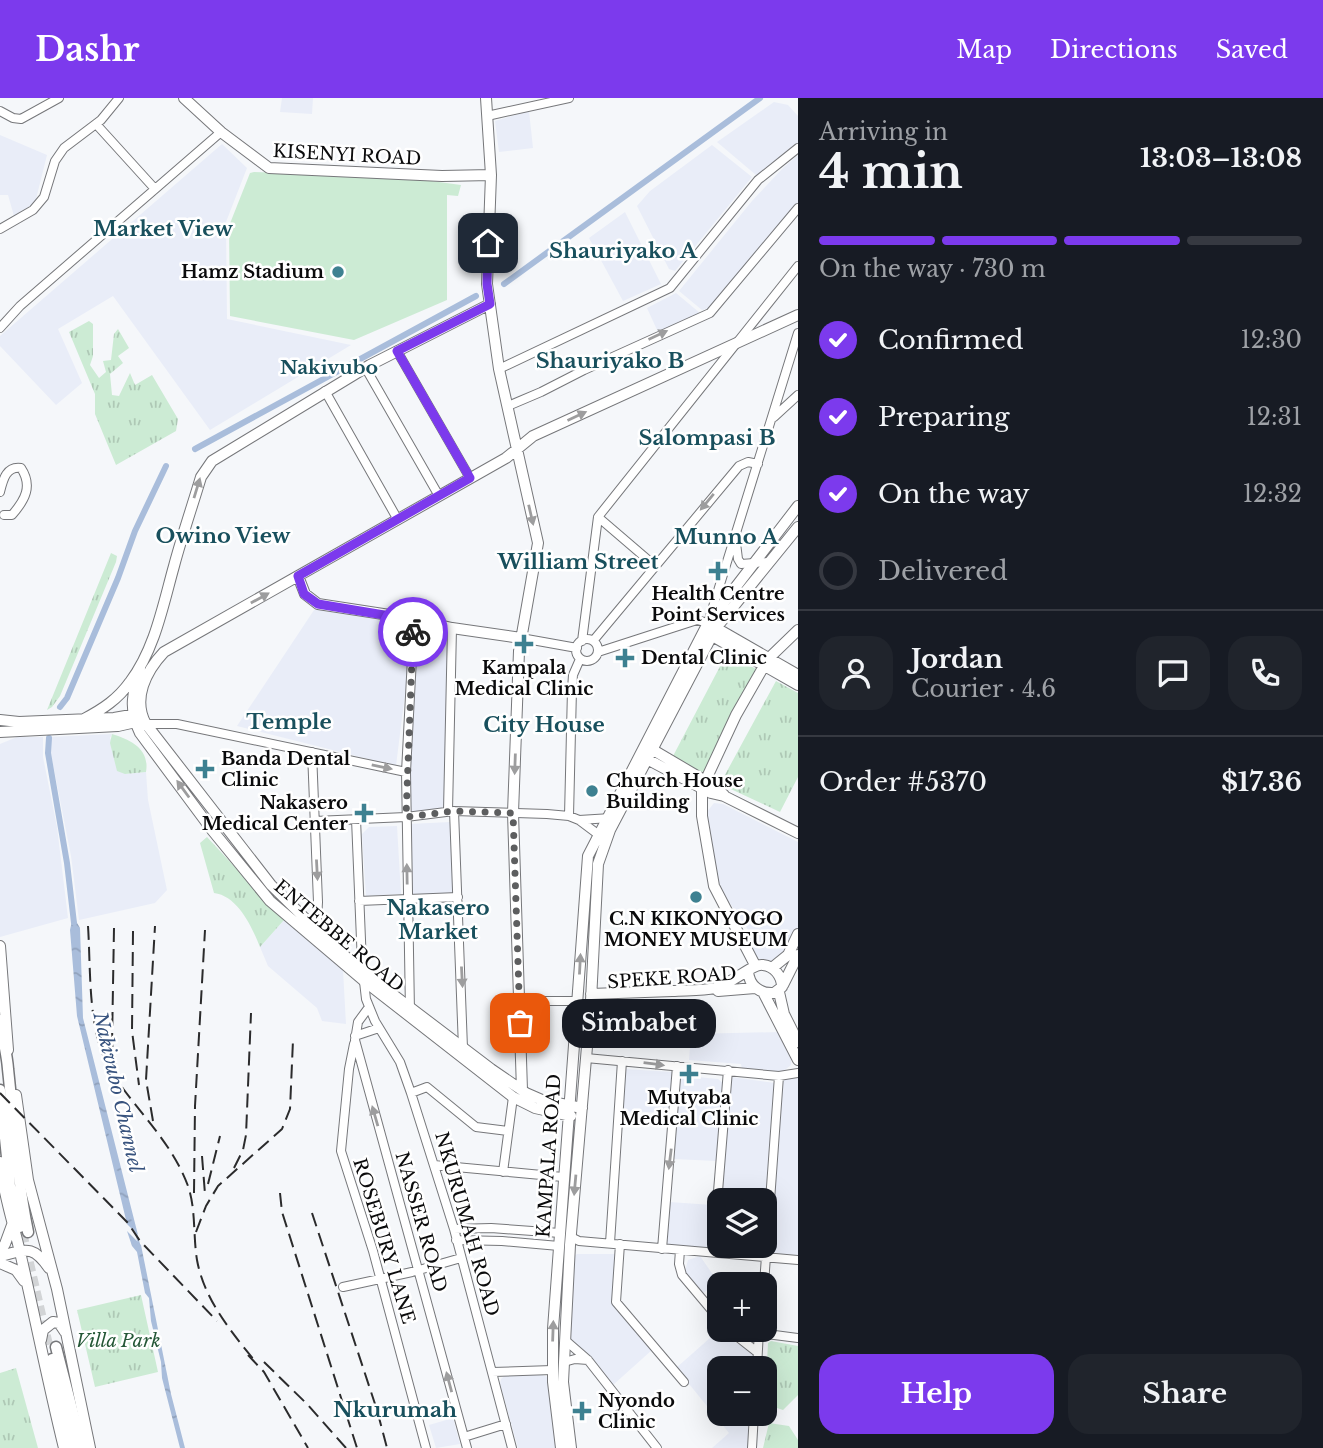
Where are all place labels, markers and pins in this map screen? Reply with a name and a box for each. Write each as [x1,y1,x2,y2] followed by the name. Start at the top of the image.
[458,213,518,273] pin
[181,261,324,283] place label: Hamz Stadium
[330,264,346,280] marker: Hamz Stadium
[708,561,728,581] marker: Health Centre Point Services
[651,583,785,626] place label: Health Centre Point Services
[514,634,534,654] marker: Kampala Medical Clinic
[641,647,767,669] place label: Dental Clinic
[615,648,635,668] marker: Dental Clinic
[455,657,593,700] place label: Kampala Medical Clinic
[221,748,351,791] place label: Banda Dental Clinic
[195,759,215,779] marker: Banda Dental Clinic
[606,770,743,813] place label: Church House Building
[584,783,600,799] marker: Church House Building
[202,792,348,835] place label: Nakasero Medical Center
[354,803,374,823] marker: Nakasero Medical Center
[688,889,704,905] marker: C.N KIKONYOGO MONEY MUSEUM
[604,908,788,951] place label: C.N KIKONYOGO MONEY MUSEUM
[490,993,550,1053] pin
[562,998,716,1048] callout: Simbabet
[679,1064,699,1084] marker: Mutyaba Medical Clinic
[620,1087,758,1130] place label: Mutyaba Medical Clinic
[598,1390,675,1433] place label: Nyondo Clinic
[572,1401,592,1421] marker: Nyondo Clinic

